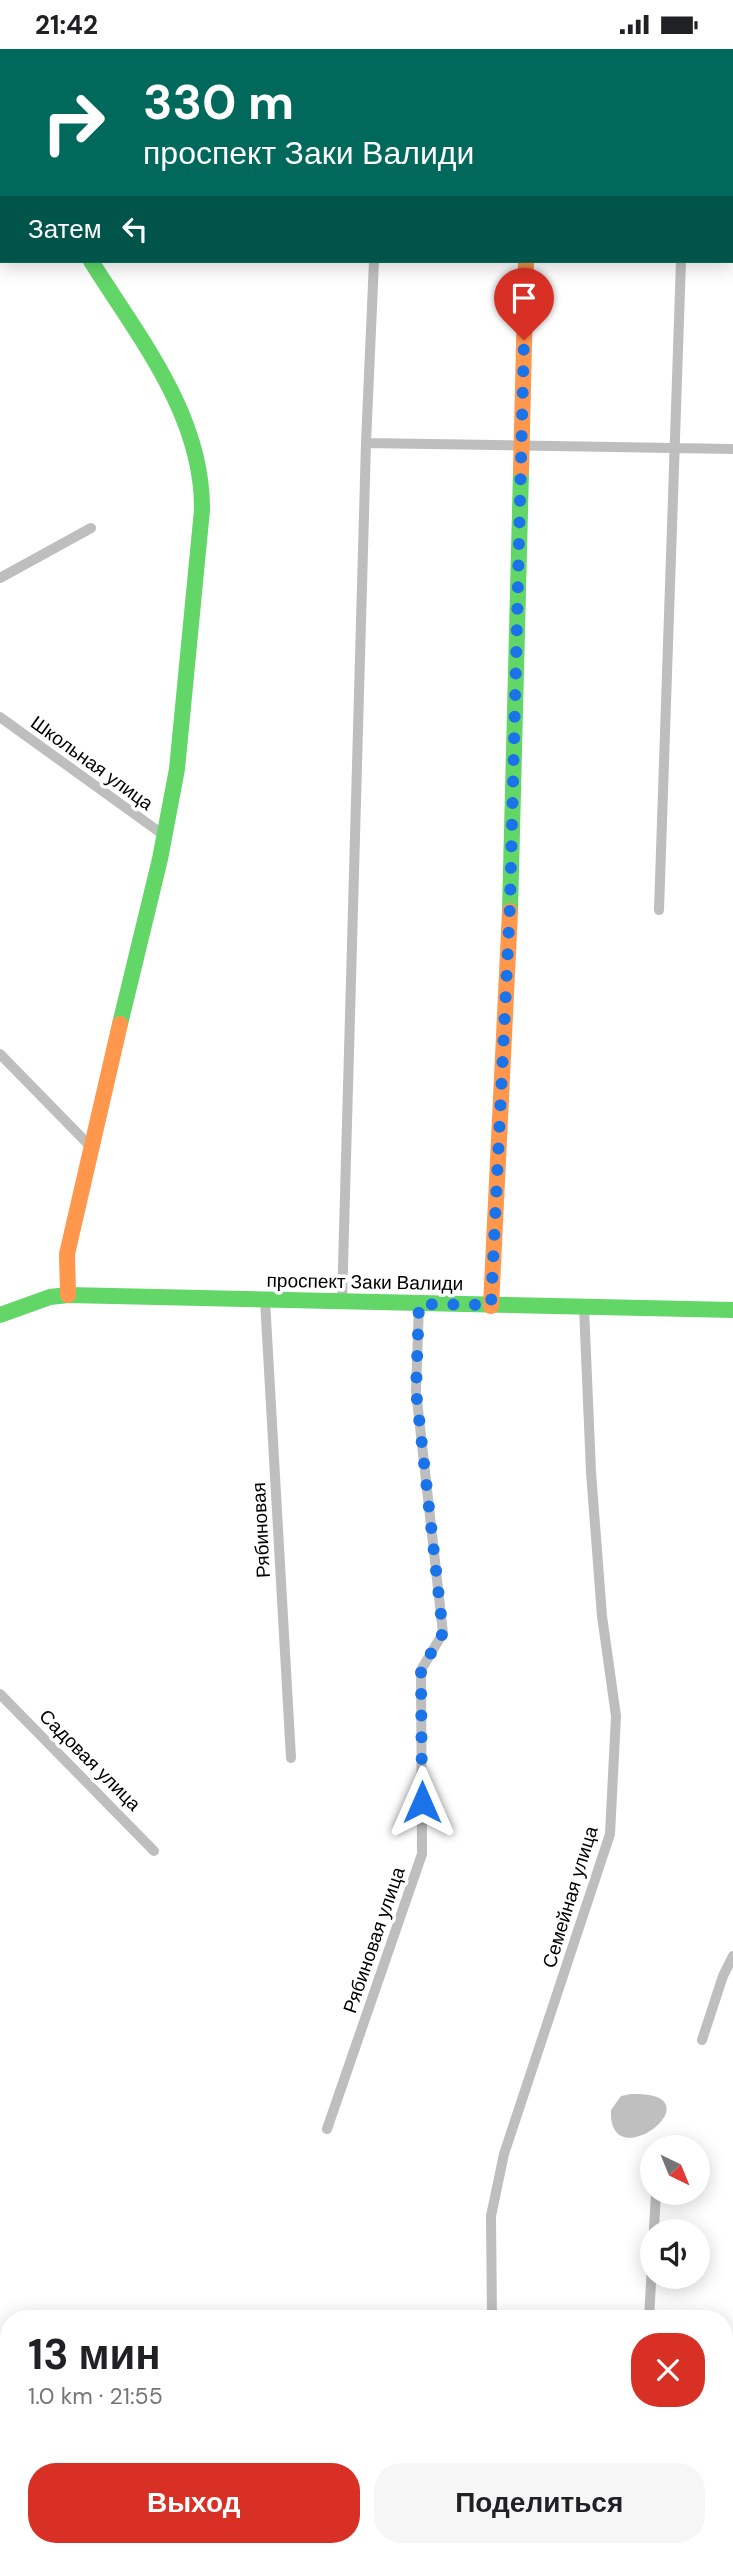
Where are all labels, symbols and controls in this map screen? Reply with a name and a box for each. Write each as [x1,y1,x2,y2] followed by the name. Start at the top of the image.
[35,8,98,42] text: 21:42
[143,70,294,134] text: 330 m
[28,77,119,168] icon: right
[143,132,474,174] text: проспект Заки Валиди
[116,210,154,248] icon: left
[28,212,102,246] text: Затем
[494,268,554,340] pin
[505,279,543,317] icon: arrive
[26,710,159,816] street label: Школьная улица
[266,1268,464,1296] street label: проспект Заки Валиди
[246,1482,276,1578] street label: Рябиновая
[34,1704,147,1817] street label: Садовая улица
[385,1765,459,1839] position arrow
[537,1823,604,1971] street label: Семейная улица
[337,1863,411,2016] street label: Рябиновая улица
[640,2135,710,2205] north arrow
[640,2135,710,2289] map controls
[640,2219,710,2289] button: sound
[28,2327,161,2382] text: 13 мин
[631,2333,705,2407] button: close
[28,2381,163,2411] text: 1.0 km · 21:55
[28,2463,360,2543] button: Выход
[374,2463,705,2543] button: Поделиться

